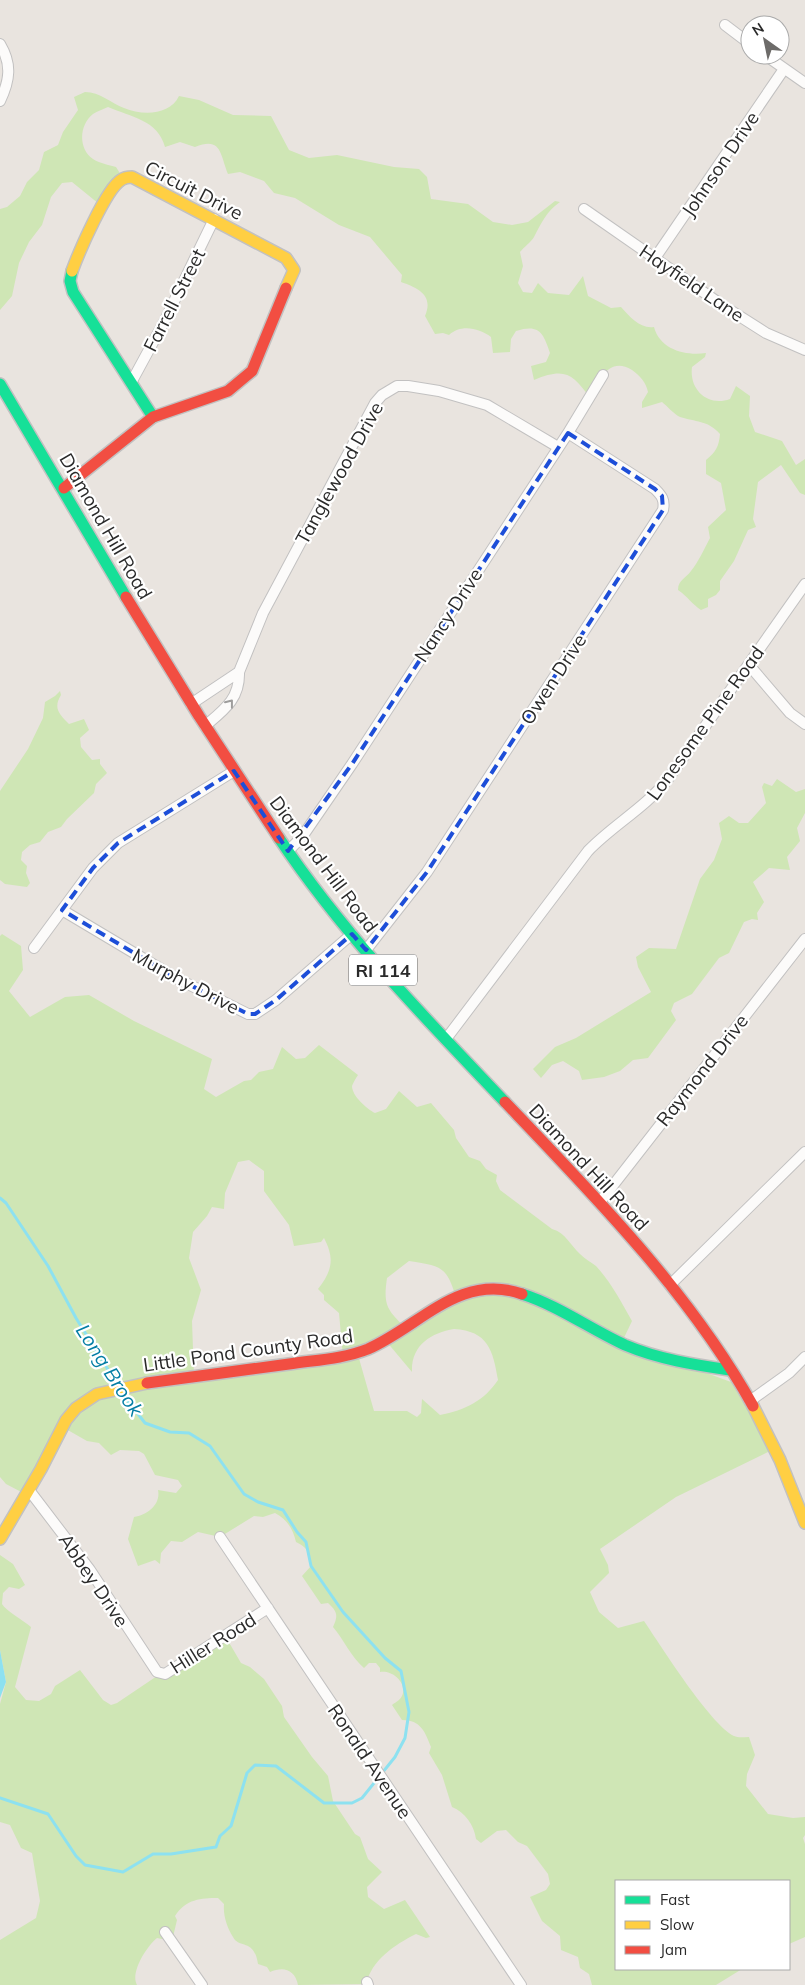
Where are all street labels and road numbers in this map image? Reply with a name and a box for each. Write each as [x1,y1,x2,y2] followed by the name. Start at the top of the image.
[676,107,764,221] street label: Johnson Drive
[141,155,247,225] street label: Circuit Drive
[635,239,749,327] street label: Hayfield Lane
[138,244,210,355] street label: Farrell Street
[290,398,388,548] street label: Tanglewood Drive
[54,449,158,603] street label: Diamond Hill Road
[409,564,487,666] street label: Nancy Drive
[515,629,591,729] street label: Owen Drive
[641,641,769,805] street label: Lonesome Pine Road
[265,791,383,937] street label: Diamond Hill Road
[128,943,244,1019] street label: Murphy Drive
[349,954,417,986] road number: RI 114
[651,1009,753,1131] street label: Raymond Drive
[524,1099,654,1235] street label: Diamond Hill Road
[142,1323,354,1377] street label: Little Pond County Road
[54,1529,134,1631] street label: Abbey Drive
[166,1607,260,1679] street label: Hiller Road
[323,1699,417,1823] street label: Ronald Avenue

